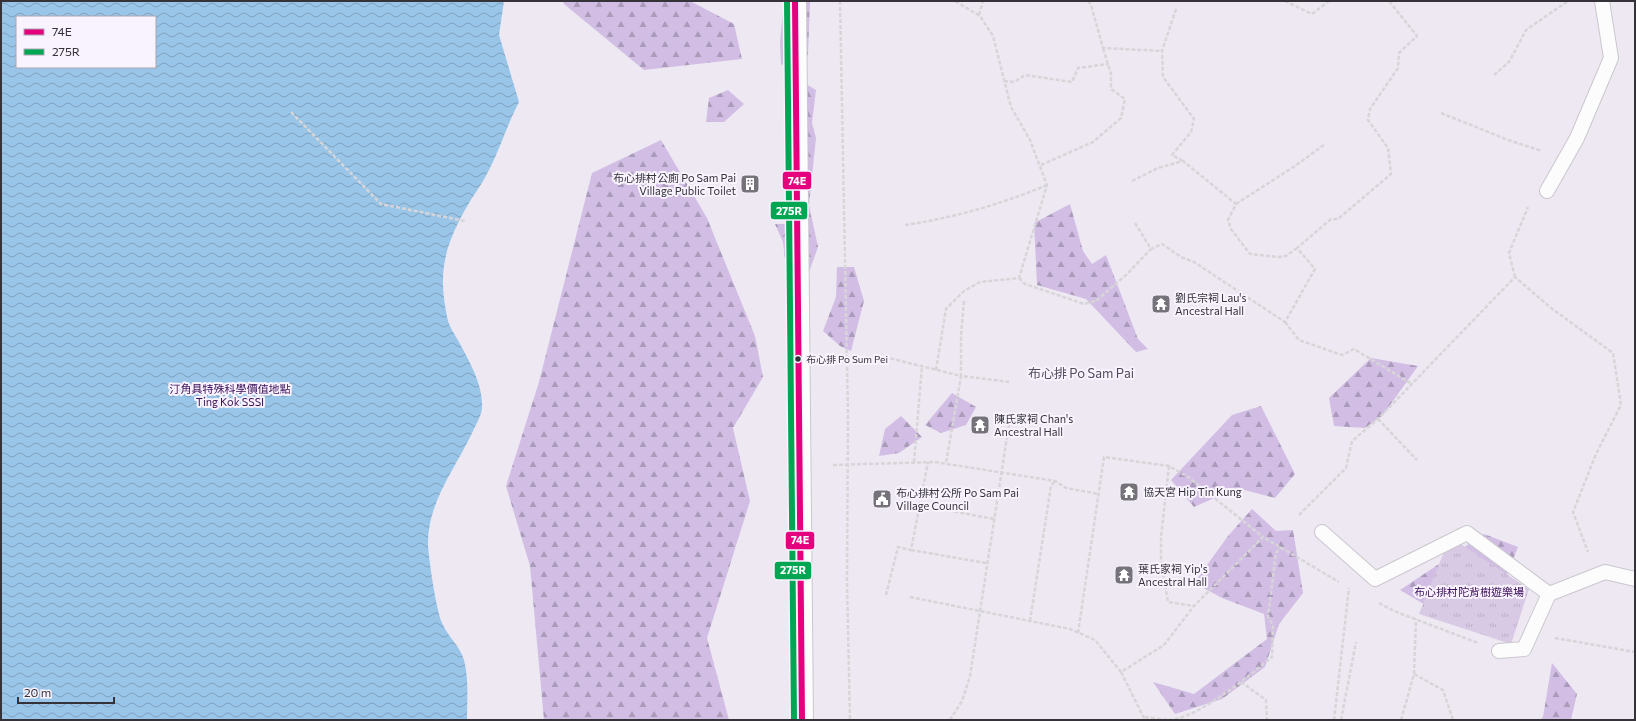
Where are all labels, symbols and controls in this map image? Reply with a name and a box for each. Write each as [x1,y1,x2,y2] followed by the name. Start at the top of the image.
[16,16,156,68] legend
[52,24,72,38] text: 74E
[52,44,80,58] text: 275R
[613,171,736,197] place label: 布心排村公廁 Po Sam Pai Village Public Toilet
[782,171,812,190] line badge: 74E
[739,173,761,195] building icon: 布心排村公廁 Po Sam Pai Village Public Toilet
[788,174,807,187] text: 74E
[770,201,808,220] line badge: 275R
[776,204,802,217] text: 275R
[1175,291,1247,317] place label: 劉氏宗祠 Lau's Ancestral Hall
[1150,293,1172,315] temple icon: 劉氏宗祠 Lau's Ancestral Hall
[806,353,888,365] place label: 布心排 Po Sum Pei
[793,354,803,364] marker: 布心排 Po Sum Pei
[1028,365,1134,381] district label: 布心排 Po Sam Pai
[170,382,291,408] park label: 汀角具特殊科學價值地點 Ting Kok SSSI
[994,412,1073,438] place label: 陳氏家祠 Chan's Ancestral Hall
[969,414,991,436] temple icon: 陳氏家祠 Chan's Ancestral Hall
[1118,481,1140,503] temple icon: 協天宮 Hip Tin Kung
[1143,485,1242,498] place label: 協天宮 Hip Tin Kung
[896,486,1019,512] place label: 布心排村公所 Po Sam Pai Village Council
[871,488,893,510] public building icon: 布心排村公所 Po Sam Pai Village Council
[785,531,815,550] line badge: 74E
[791,533,810,546] text: 74E
[774,561,812,580] line badge: 275R
[1138,562,1208,588] place label: 葉氏家祠 Yip's Ancestral Hall
[780,563,806,576] text: 275R
[1113,564,1135,586] temple icon: 葉氏家祠 Yip's Ancestral Hall
[1414,585,1524,598] park label: 布心排村陀背樹遊樂場
[18,679,114,705] scale bar
[24,685,51,699] text: 20 m

